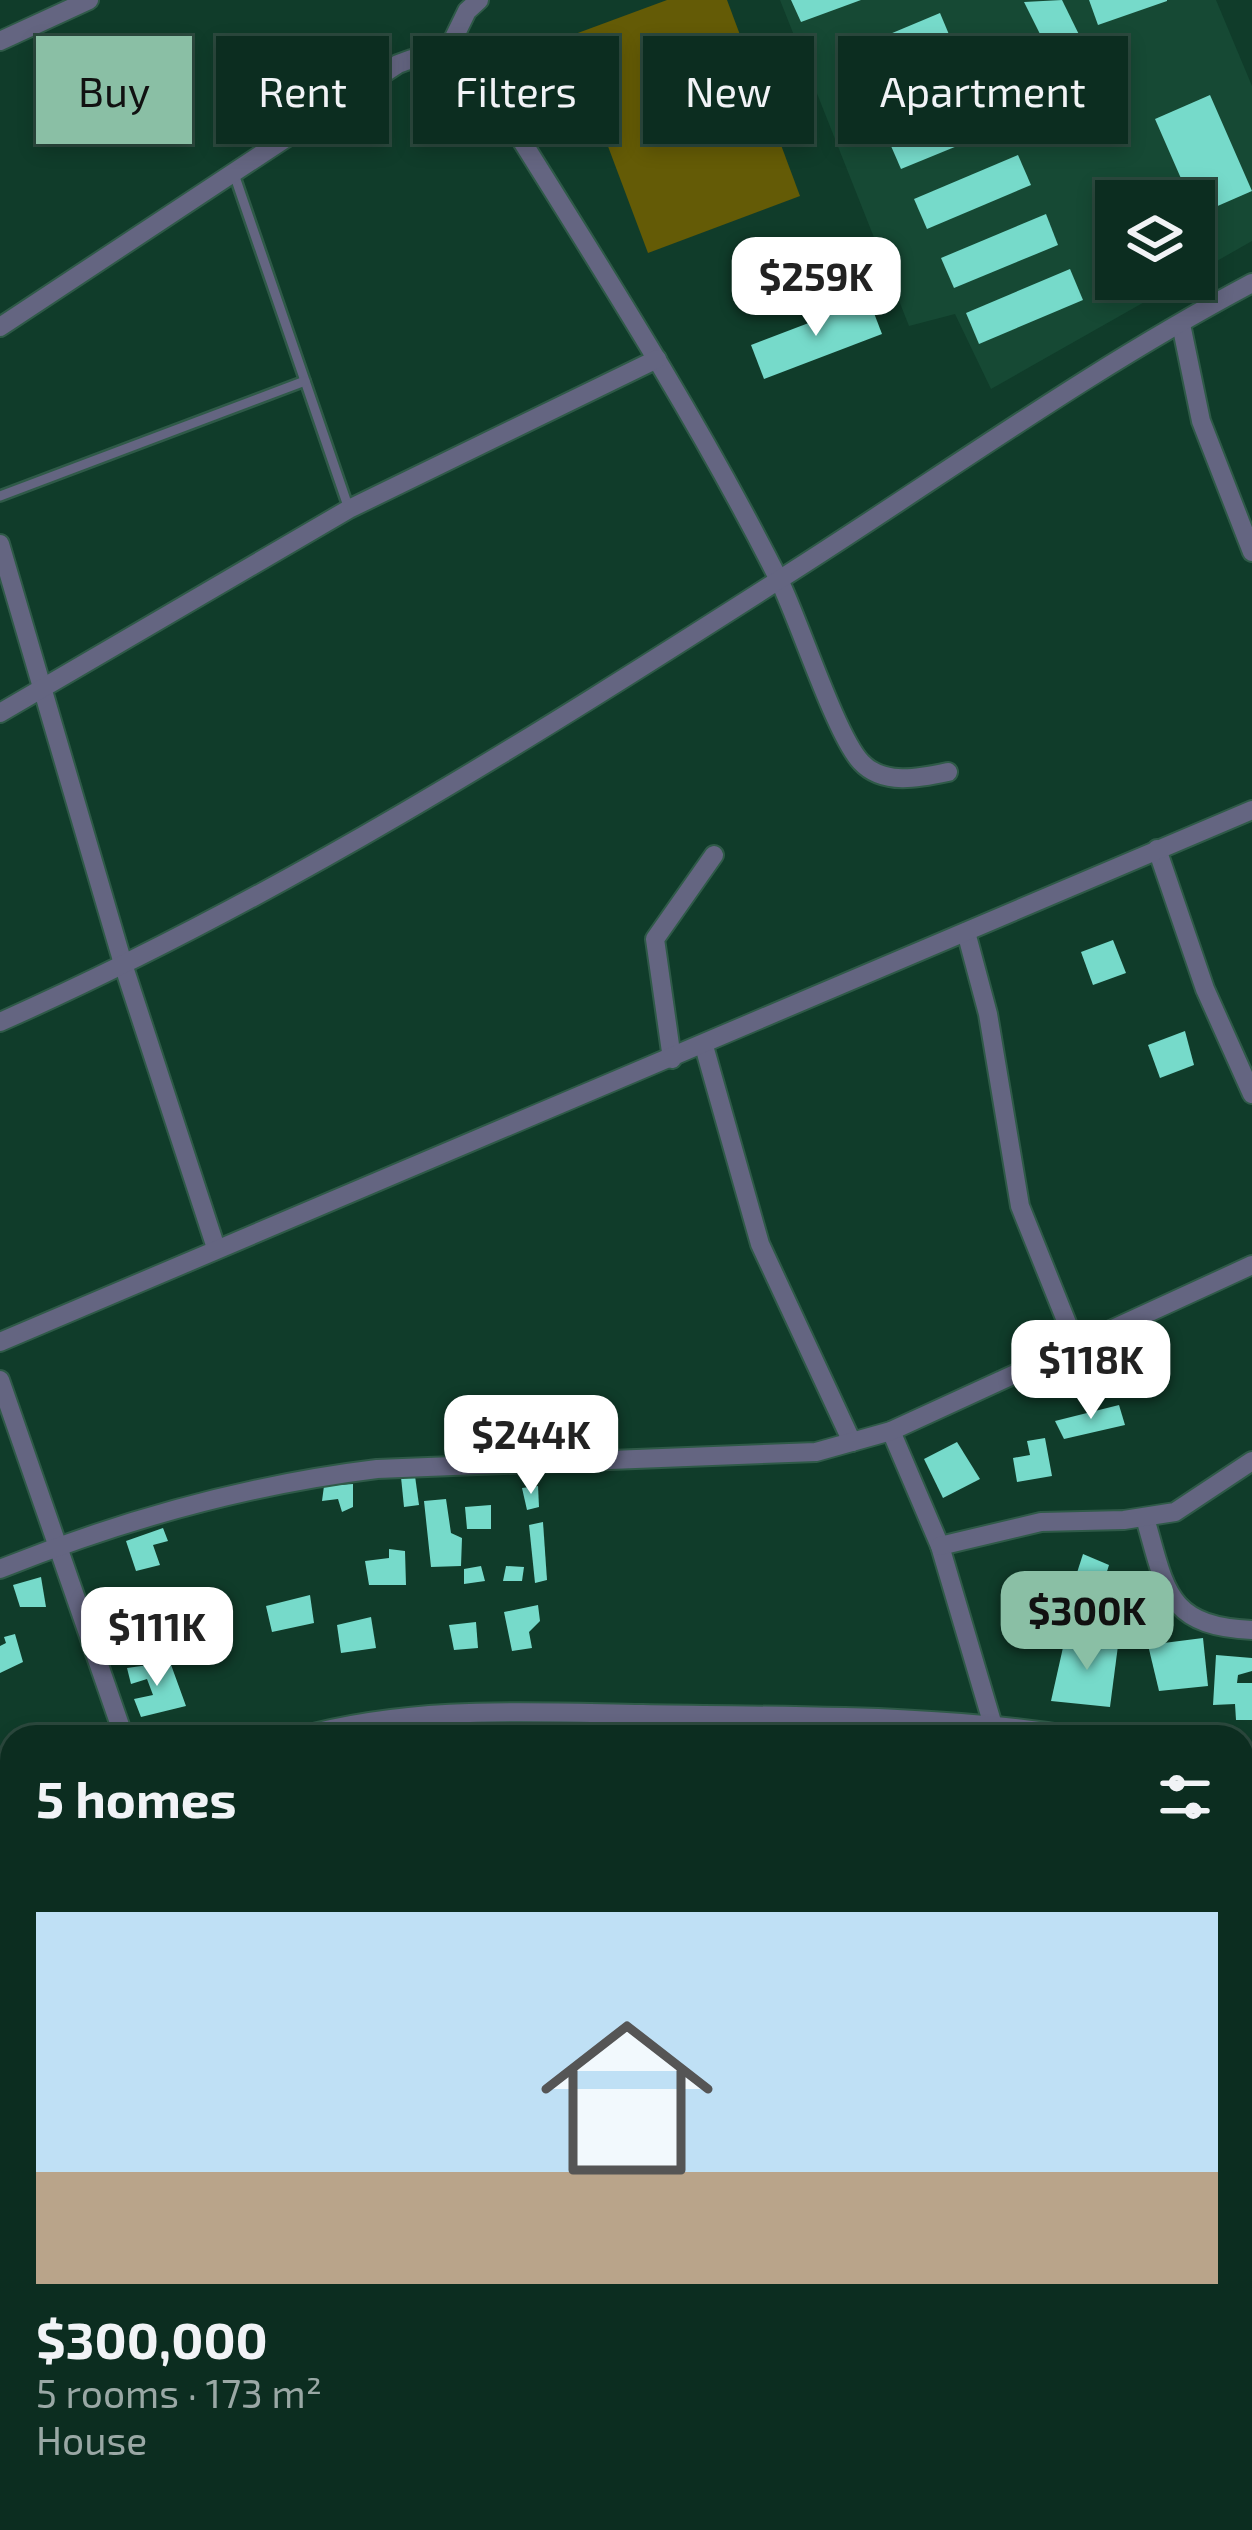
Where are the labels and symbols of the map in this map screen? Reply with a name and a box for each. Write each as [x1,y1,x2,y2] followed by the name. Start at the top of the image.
[732,237,900,339] pin: $259K
[1007,1320,1175,1422] pin: $118K
[447,1395,615,1497] pin: $244K
[1003,1571,1171,1673] pin: $300K
[73,1587,241,1689] pin: $111K

